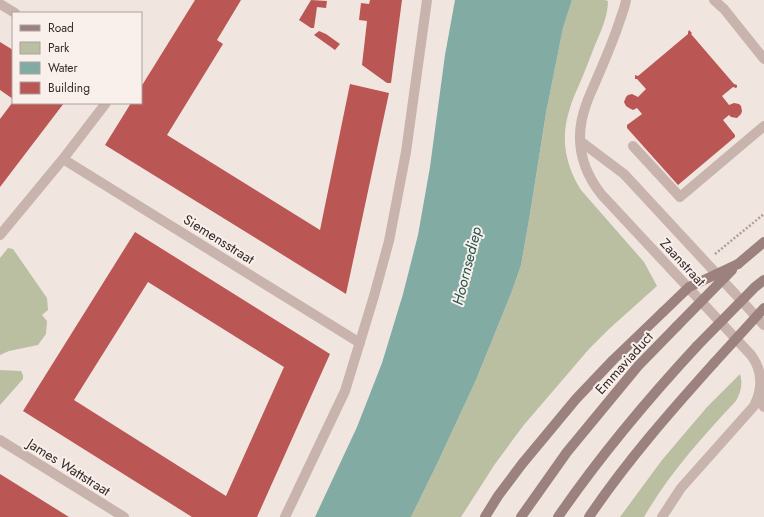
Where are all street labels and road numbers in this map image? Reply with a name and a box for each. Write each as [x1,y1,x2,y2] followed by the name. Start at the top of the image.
[180,209,259,269] street label: Siemensstraat
[656,234,711,291] street label: Zaanstraat
[590,327,658,399] street label: Emmaviaduct
[22,432,115,501] street label: James Wattstraat

